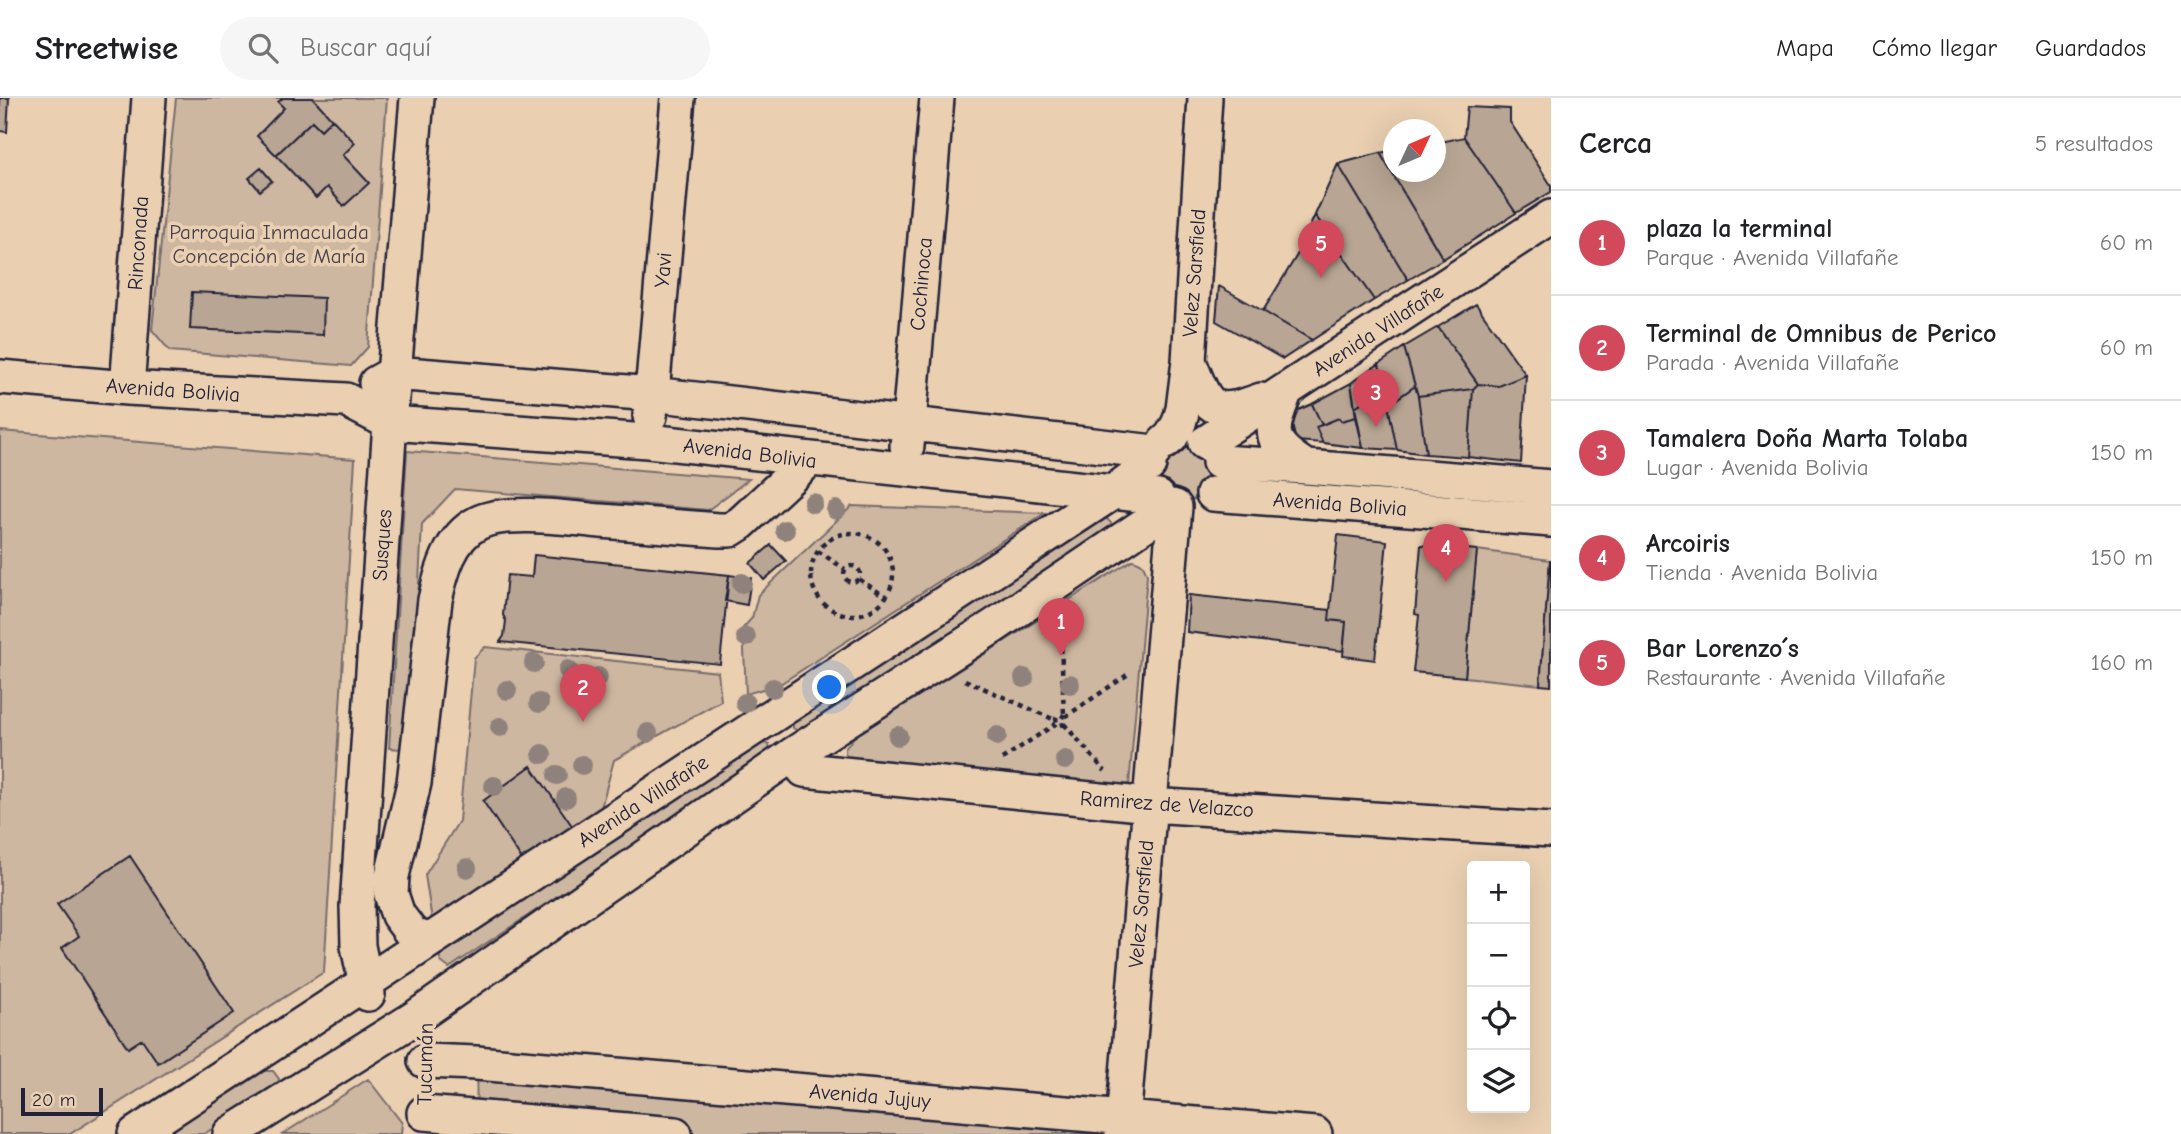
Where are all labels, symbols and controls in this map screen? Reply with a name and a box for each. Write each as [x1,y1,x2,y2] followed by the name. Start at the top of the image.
[220,17,710,80] search box
[35,29,178,67] text: Streetwise
[244,29,282,67] icon: search
[300,33,431,63] text: Buscar aquí
[1776,34,1834,62] text: Mapa
[1872,34,1997,62] text: Cómo llegar
[2035,34,2146,62] text: Guardados
[1383,119,1446,182] north arrow
[1579,126,1652,161] text: Cerca
[2035,130,2153,157] text: 5 resultados
[123,195,153,291] street label: Rinconada
[1178,208,1210,338] street label: Velez Sarsfield
[1646,214,1832,244] text: plaza la terminal
[169,220,369,268] park label: Parroquia Inmaculada Concepción de María
[1298,220,1344,278] pin: 5
[1597,229,1607,256] text: 1
[2100,229,2153,256] text: 60 m
[905,236,937,332] street label: Cochinoca
[1646,244,1898,271] text: Parque · Avenida Villafañe
[649,251,677,289] street label: Yavi
[1308,279,1448,381] street label: Avenida Villafañe
[1646,319,1996,349] text: Terminal de Omnibus de Perico
[1596,334,1608,361] text: 2
[2100,334,2153,361] text: 60 m
[1646,349,1899,376] text: Parada · Avenida Villafañe
[1353,369,1399,427] pin: 3
[105,373,241,407] street label: Avenida Bolivia
[1646,424,1968,454] text: Tamalera Doña Marta Tolaba
[682,433,818,473] street label: Avenida Bolivia
[1596,439,1608,466] text: 3
[2091,439,2153,466] text: 150 m
[1646,454,1869,481] text: Lugar · Avenida Bolivia
[1272,487,1408,521] street label: Avenida Bolivia
[368,508,396,582] street label: Susques
[1423,524,1469,582] pin: 4
[1646,529,1730,559] text: Arcoiris
[1597,544,1607,571] text: 4
[2091,544,2153,571] text: 150 m
[1646,559,1878,586] text: Tienda · Avenida Bolivia
[1038,598,1084,656] pin: 1
[1646,634,1799,664] text: Bar Lorenzo´s
[1596,649,1608,676] text: 5
[2091,649,2153,676] text: 160 m
[560,664,606,722] pin: 2
[1646,664,1946,691] text: Restaurante · Avenida Villafañe
[812,670,846,704] your location
[573,750,713,852] street label: Avenida Villafañe
[1079,786,1255,822] street label: Ramirez de Velazco
[1123,839,1159,969] street label: Velez Sarsfield
[1467,861,1530,1113] map controls
[1467,861,1530,924] button: +
[1467,924,1530,987] button: −
[1467,987,1530,1050] button: locate
[412,1023,438,1105] street label: Tucumán
[1467,1050,1530,1113] button: layers
[808,1079,932,1113] street label: Avenida Jujuy
[21,1085,103,1117] scale bar
[32,1089,76,1111] text: 20 m

